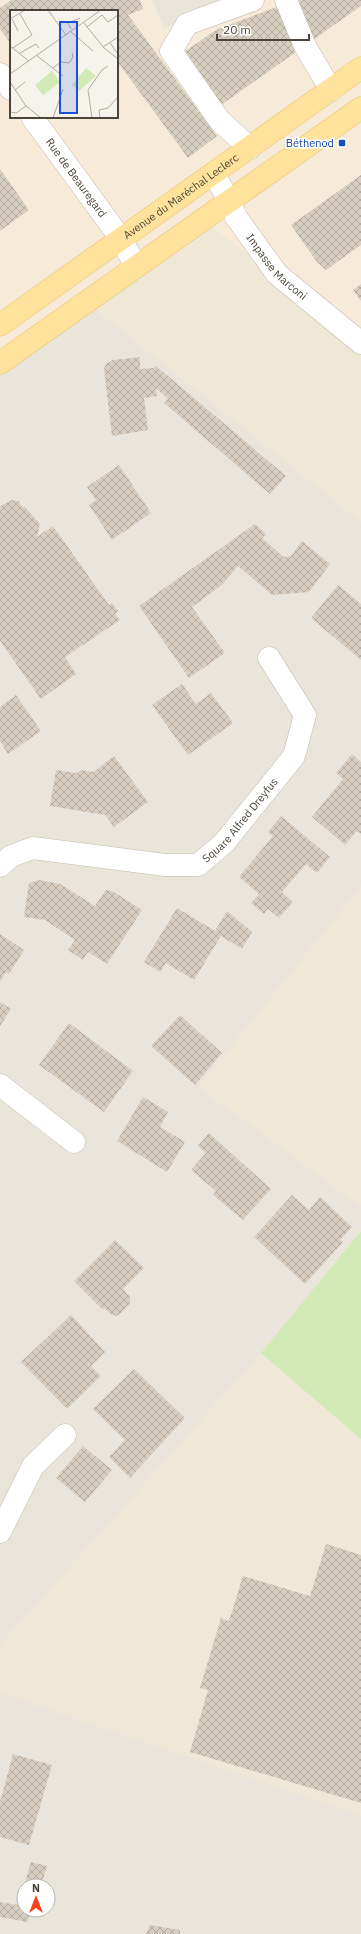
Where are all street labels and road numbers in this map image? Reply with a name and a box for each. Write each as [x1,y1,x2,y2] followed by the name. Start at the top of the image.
[43,135,110,220] street label: Rue de Beauregard
[120,150,242,242] street label: Avenue du Maréchal Leclerc
[243,231,310,303] street label: Impasse Marconi
[199,775,281,866] street label: Square Alfred Dreyfus

